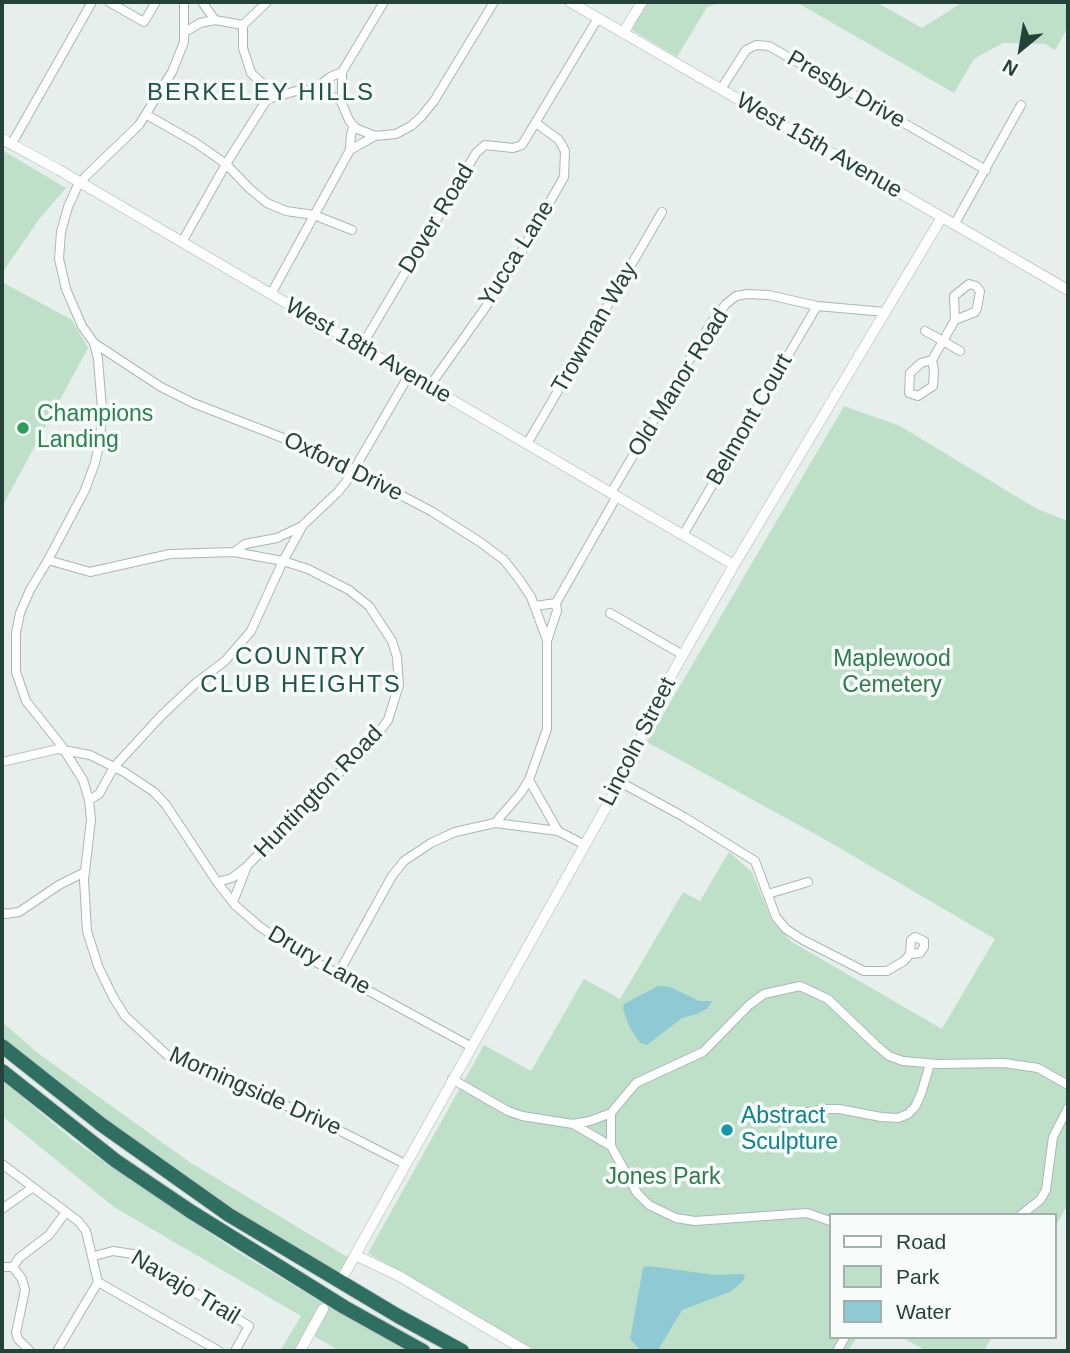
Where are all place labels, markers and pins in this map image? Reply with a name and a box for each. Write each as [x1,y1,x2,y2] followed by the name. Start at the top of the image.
[37,401,153,455] place label: Champions Landing
[15,420,31,436] marker: Champions Landing
[741,1103,838,1157] place label: Abstract Sculpture
[719,1122,735,1138] marker: Abstract Sculpture

